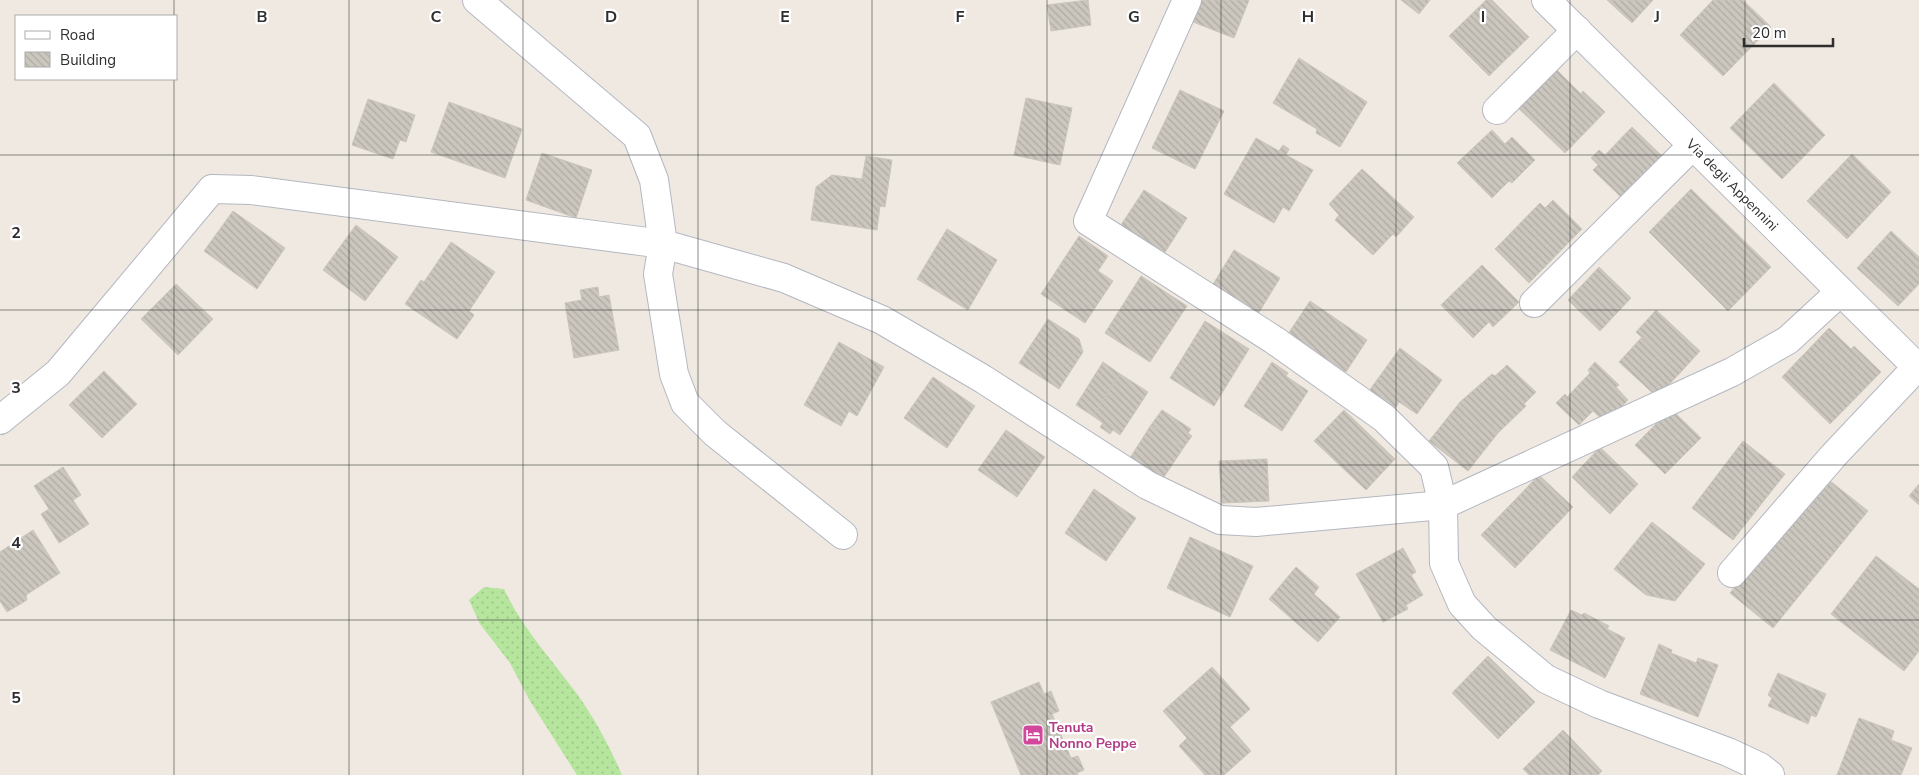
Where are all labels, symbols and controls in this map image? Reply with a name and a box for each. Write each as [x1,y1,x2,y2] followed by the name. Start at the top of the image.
[256,6,268,28] text: B
[431,6,442,28] text: C
[605,6,617,28] text: D
[780,6,790,28] text: E
[956,6,965,28] text: F
[1128,6,1140,28] text: G
[1302,6,1314,28] text: H
[1481,6,1485,28] text: I
[1653,6,1660,28] text: J
[15,15,178,80] legend
[1744,15,1833,47] scale bar
[1752,23,1787,43] text: 20 m
[60,25,95,45] text: Road
[60,50,116,70] text: Building
[1681,134,1782,235] street label: Via degli Appennini
[11,222,21,244] text: 2
[11,377,21,399] text: 3
[11,532,21,554] text: 4
[11,687,21,709] text: 5
[1049,718,1137,753] place label: Tenuta Nonno Peppe
[1021,723,1045,747] hotel icon: Tenuta Nonno Peppe

